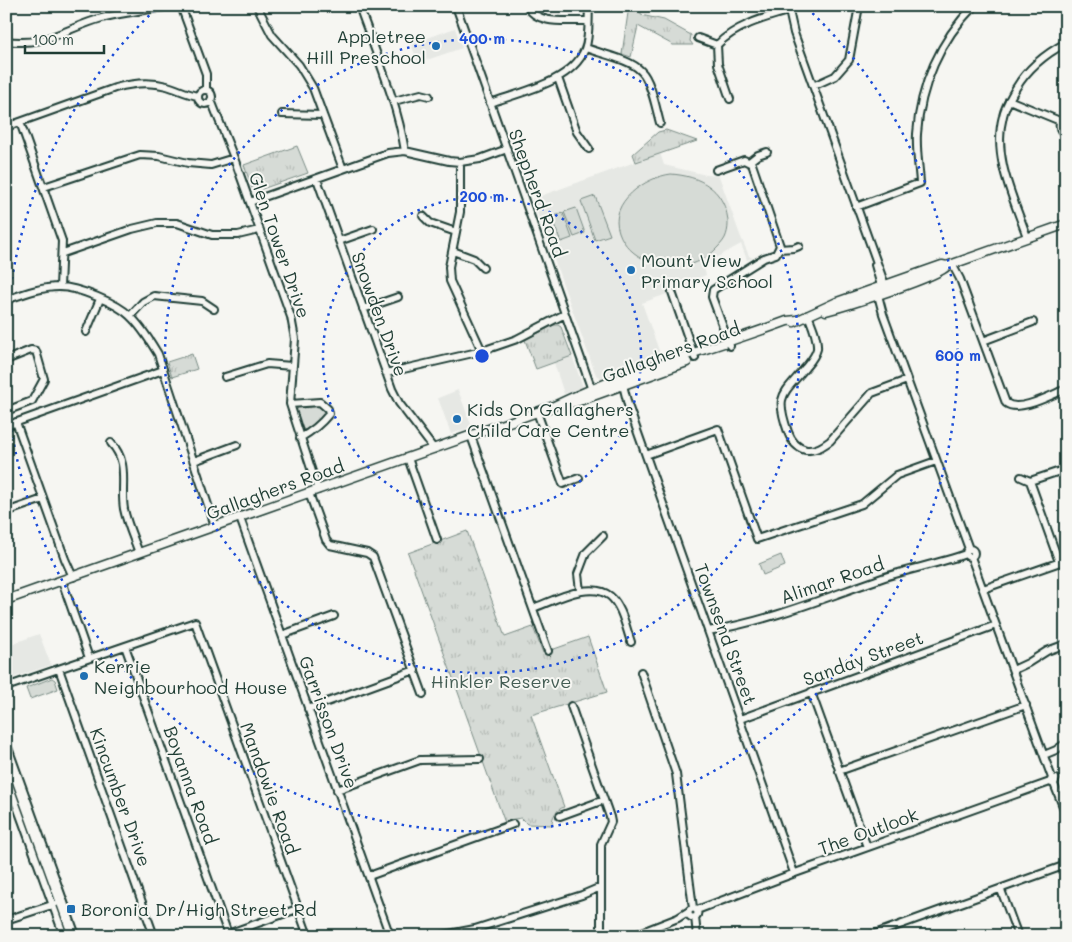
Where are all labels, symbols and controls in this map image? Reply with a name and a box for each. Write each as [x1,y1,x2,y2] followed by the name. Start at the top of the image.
[25,22,104,54] scale bar
[306,24,426,69] place label: Appletree Hill Preschool
[459,28,505,48] text: 400 m
[32,29,74,49] text: 100 m
[430,40,442,52] marker: Appletree Hill Preschool
[504,126,572,260] street label: Shepherd Road
[244,169,316,321] street label: Glen Tower Drive
[460,186,505,206] text: 200 m
[641,248,773,293] place label: Mount View Primary School
[346,249,414,379] street label: Snowden Drive
[625,264,637,276] marker: Mount View Primary School
[599,316,743,388] street label: Gallaghers Road
[935,345,981,365] text: 600 m
[473,347,491,365] centre of rings
[467,397,634,442] place label: Kids On Gallaghers Child Care Centre
[451,413,463,425] marker: Kids On Gallaghers Child Care Centre
[203,453,347,525] street label: Gallaghers Road
[777,551,887,609] street label: Alimar Road
[689,560,763,708] street label: Townsend Street
[800,625,926,691] street label: Sanday Street
[294,652,364,792] street label: Garrisson Drive
[94,654,287,699] place label: Kerrie Neighbourhood House
[431,669,571,693] park label: Hinkler Reserve
[78,670,90,682] marker: Kerrie Neighbourhood House
[235,719,305,857] street label: Mandowie Road
[158,723,224,847] street label: Boyanna Road
[85,724,157,870] street label: Kincumber Drive
[815,802,921,860] street label: The Outlook
[81,897,317,921] place label: Boronia Dr/High Street Rd
[65,903,77,915] marker: Boronia Dr/High Street Rd

